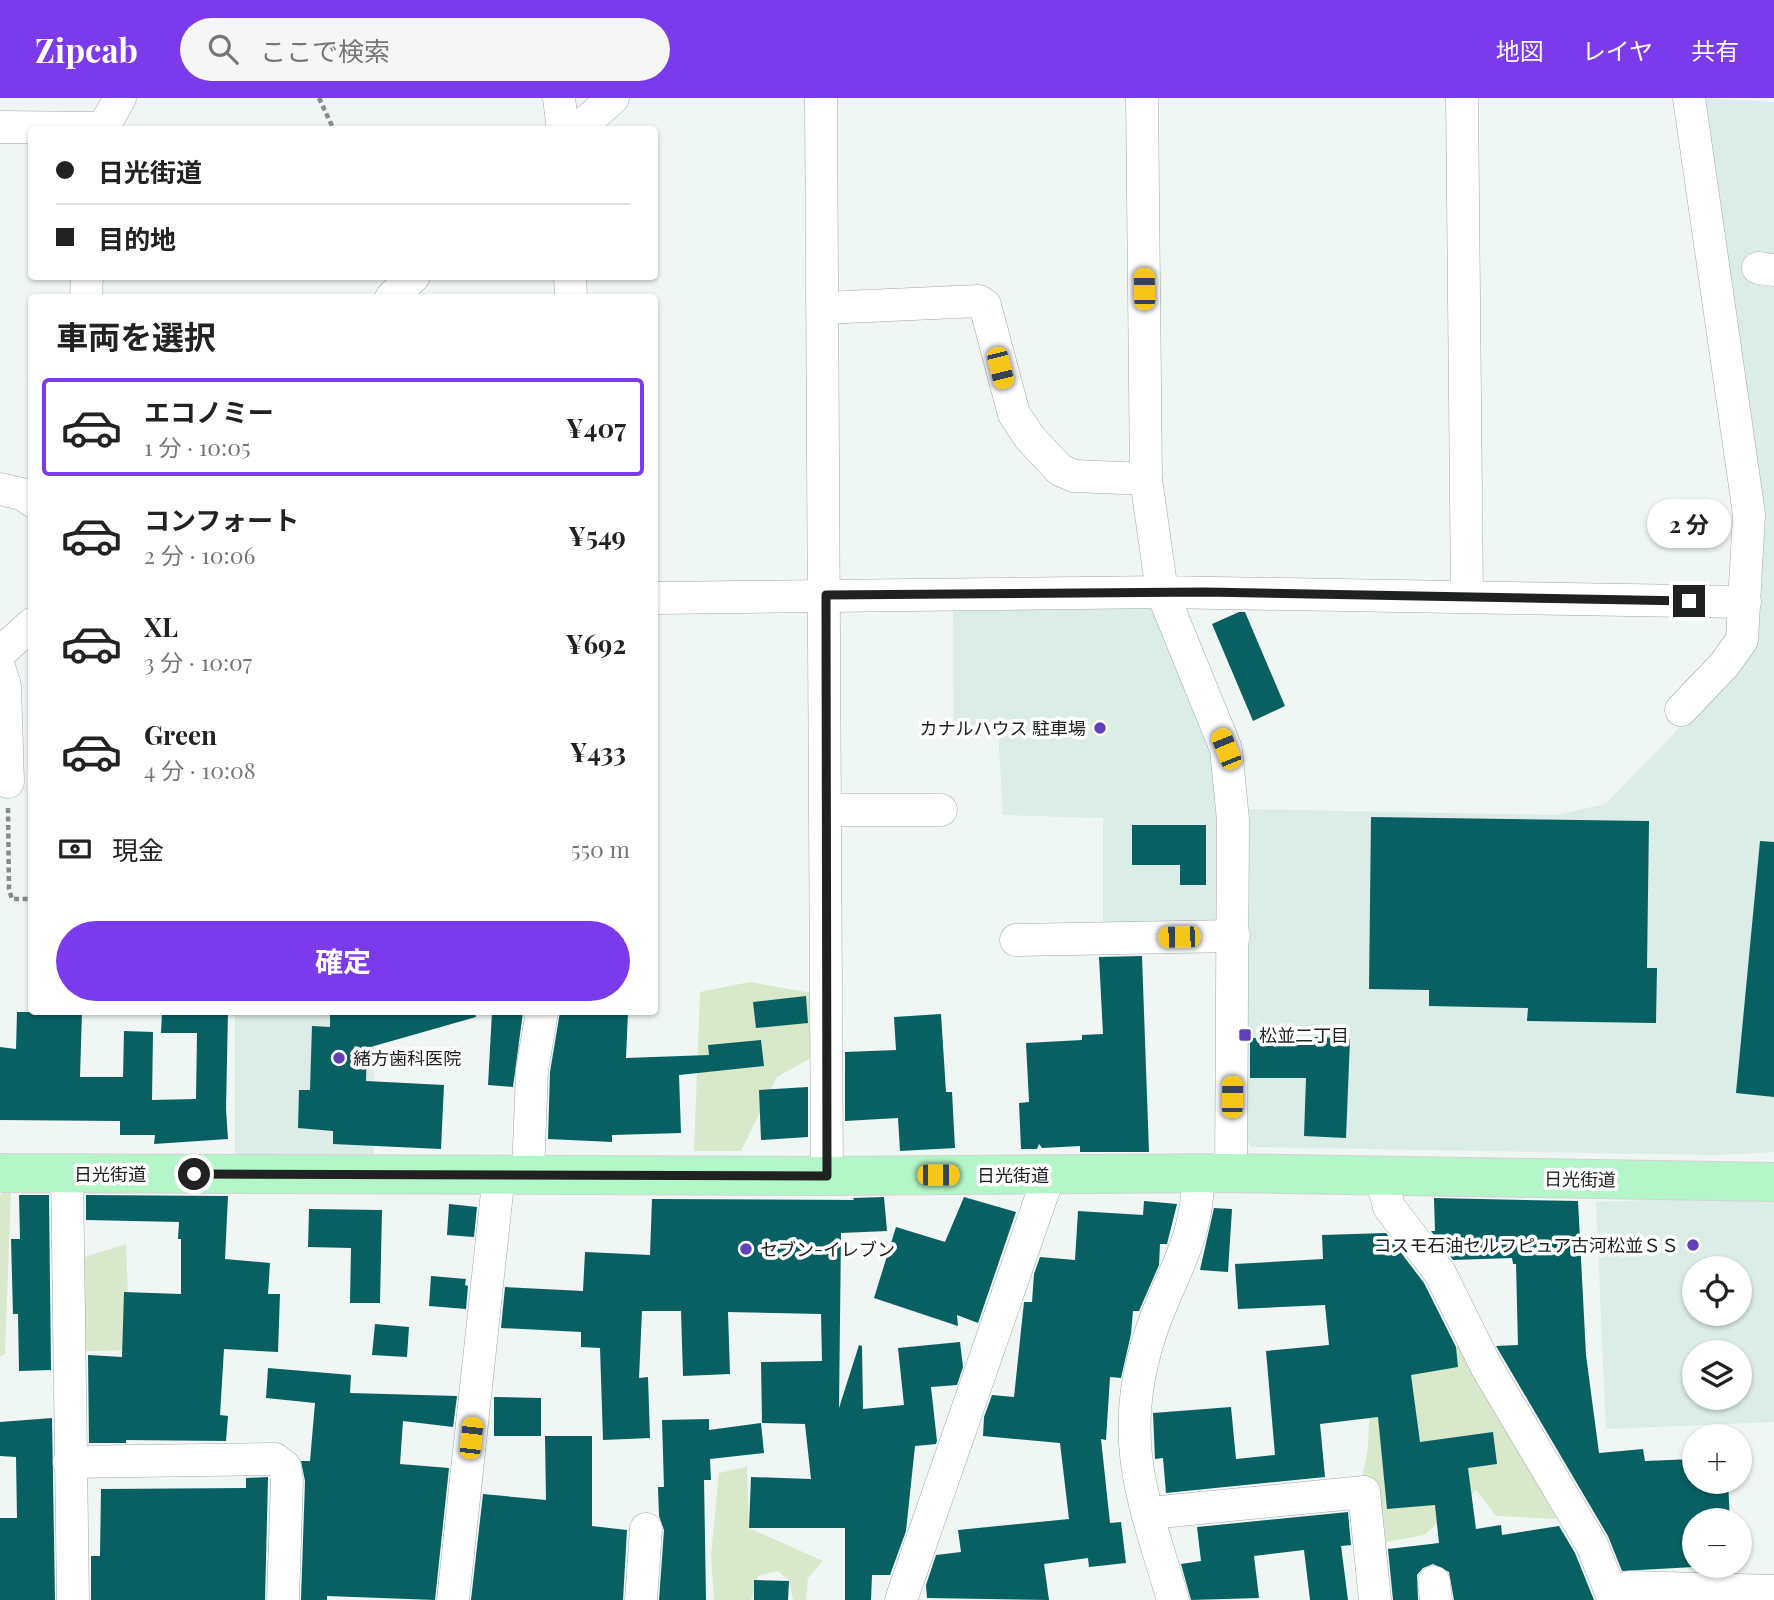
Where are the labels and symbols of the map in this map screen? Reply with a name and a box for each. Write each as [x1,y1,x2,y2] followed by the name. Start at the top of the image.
[1134,268,1155,310] car
[985,345,1016,391] car
[1647,500,1731,548] callout: 2 分
[1673,585,1705,617] route end
[920,716,1086,740] place label: カナルハウス 駐車場
[1092,720,1108,736] marker: カナルハウス 駐車場
[1209,726,1244,772] car
[1158,926,1201,948] car
[1259,1023,1349,1047] place label: 松並二丁目
[1237,1027,1253,1043] marker: 松並二丁目
[353,1046,461,1070] place label: 緒方歯科医院
[331,1050,347,1066] marker: 緒方歯科医院
[1222,1076,1243,1118] car
[178,1158,210,1190] route start
[74,1162,146,1186] street label: 日光街道
[977,1163,1049,1187] street label: 日光街道
[918,1165,960,1186] car
[1544,1166,1616,1192] street label: 日光街道
[1373,1233,1679,1257] place label: コスモ石油セルフピュア古河松並ＳＳ
[760,1237,895,1261] place label: セブン-イレブン
[1685,1237,1701,1253] marker: コスモ石油セルフピュア古河松並ＳＳ
[738,1241,754,1257] marker: セブン-イレブン
[459,1416,484,1460] car

